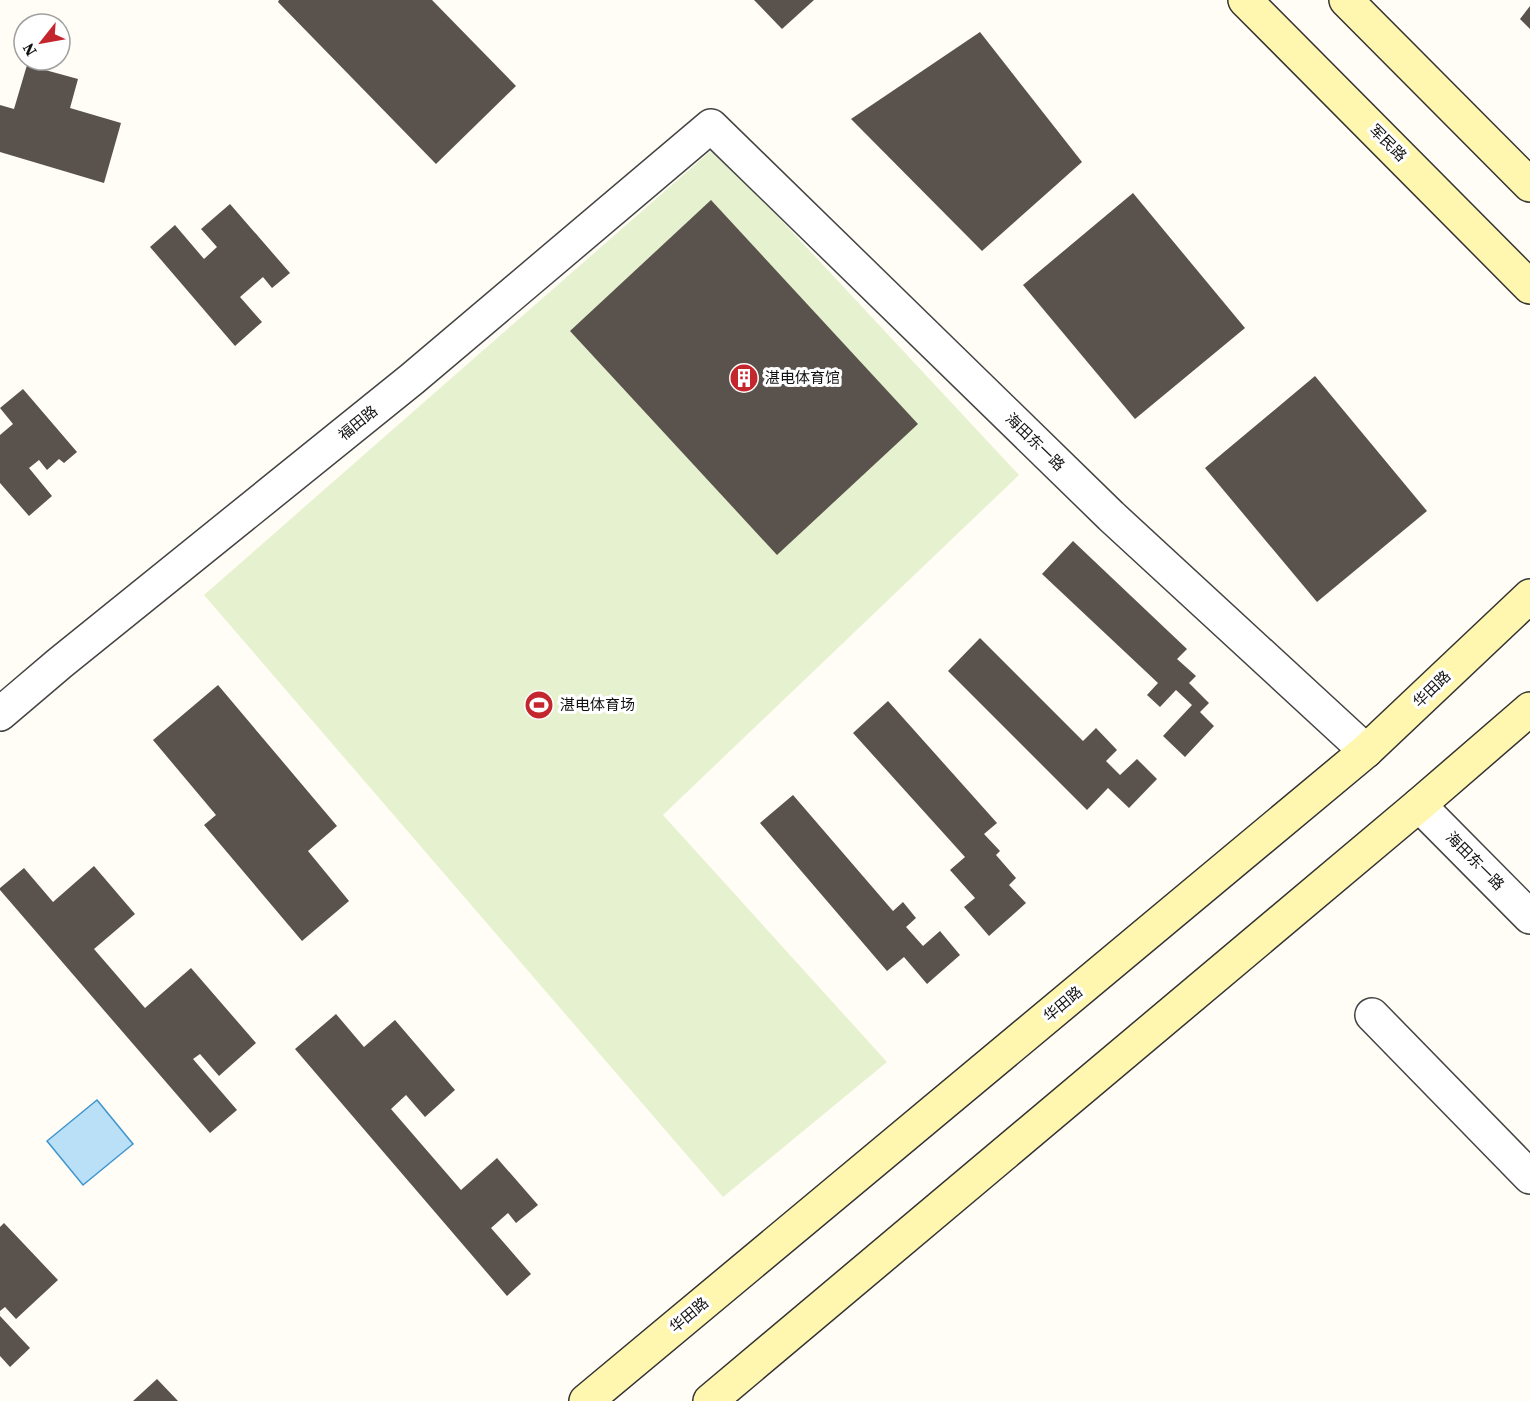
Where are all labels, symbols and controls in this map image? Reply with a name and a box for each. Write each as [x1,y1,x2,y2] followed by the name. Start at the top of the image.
[12,12,72,72] north arrow
[17,39,42,60] text: N
[1365,119,1412,166] street label: 军民路
[728,362,760,394] building icon: 湛电体育馆
[765,367,840,388] place label: 湛电体育馆
[334,400,382,445] street label: 福田路
[1001,408,1070,475] street label: 海田东一路
[1408,665,1455,712] street label: 华田路
[523,689,555,721] sports icon: 湛电体育场
[560,694,635,715] place label: 湛电体育场
[1441,827,1509,895] street label: 海田东一路
[1039,981,1087,1026] street label: 华田路
[665,1292,713,1337] street label: 华田路

